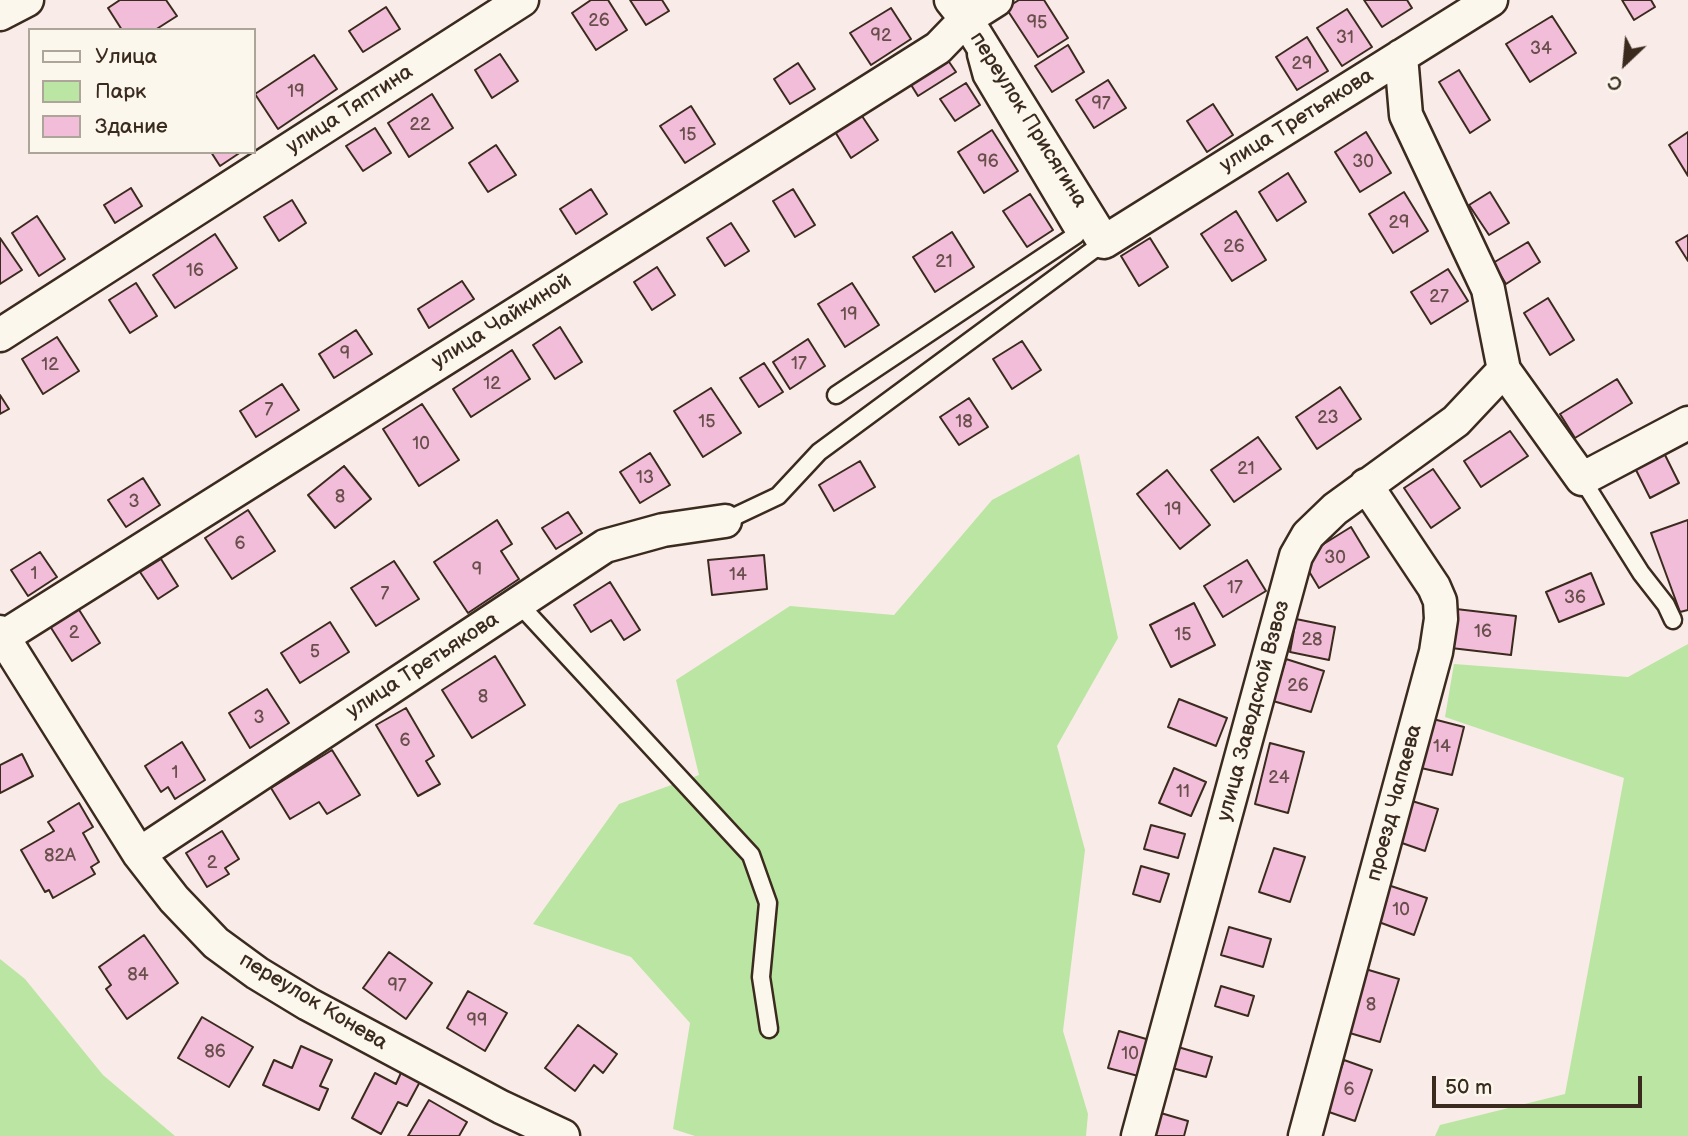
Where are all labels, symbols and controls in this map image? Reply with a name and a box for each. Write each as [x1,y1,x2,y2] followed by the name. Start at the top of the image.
[588,10,610,32] house number: 26
[1027,12,1047,34] house number: 95
[870,25,892,47] house number: 92
[1336,27,1354,49] house number: 31
[28,28,256,154] legend
[964,28,1092,212] street label: переулок Присягина
[1590,28,1660,98] north arrow
[1530,38,1552,60] house number: 34
[95,44,157,69] text: Улица
[1291,53,1313,75] house number: 29
[282,60,418,160] street label: улица Тяптина
[1215,64,1379,178] street label: улица Третьякова
[1605,69,1627,96] text: С
[95,79,146,104] text: Парк
[287,81,305,103] house number: 19
[1091,93,1111,115] house number: 97
[95,114,168,139] text: Здание
[409,114,431,136] house number: 22
[679,124,697,146] house number: 15
[977,151,999,173] house number: 96
[1352,151,1374,173] house number: 30
[1388,212,1410,234] house number: 29
[1223,236,1245,258] house number: 26
[935,251,953,273] house number: 21
[186,260,204,282] house number: 16
[428,269,576,375] street label: улица Чайкиной
[1429,286,1449,308] house number: 27
[840,304,858,326] house number: 19
[340,343,350,365] house number: 9
[791,353,807,375] house number: 17
[41,354,59,376] house number: 12
[483,373,501,395] house number: 12
[265,399,273,421] house number: 7
[1317,407,1339,429] house number: 23
[698,411,716,433] house number: 15
[955,411,973,433] house number: 18
[412,433,430,455] house number: 10
[1237,458,1255,480] house number: 21
[636,467,654,489] house number: 13
[335,486,345,508] house number: 8
[128,491,140,513] house number: 3
[1164,499,1182,521] house number: 19
[235,533,245,555] house number: 6
[1324,547,1346,569] house number: 30
[472,559,482,581] house number: 9
[31,563,37,585] house number: 1
[729,564,747,586] house number: 14
[1227,577,1243,599] house number: 17
[381,583,389,605] house number: 7
[1564,587,1586,609] house number: 36
[1212,598,1296,824] street label: улица Заводской Взвоз
[342,607,504,725] street label: улица Третьякова
[1474,621,1492,643] house number: 16
[69,622,79,644] house number: 2
[1174,624,1192,646] house number: 15
[1301,629,1323,651] house number: 28
[310,641,320,663] house number: 5
[1287,675,1309,697] house number: 26
[478,686,488,708] house number: 8
[253,707,265,729] house number: 3
[1362,722,1428,884] street label: проезд Чапаева
[400,730,410,752] house number: 6
[1433,736,1451,758] house number: 14
[172,762,178,784] house number: 1
[1268,767,1290,789] house number: 24
[1176,781,1190,803] house number: 11
[44,845,76,867] house number: 82А
[207,852,217,874] house number: 2
[1392,899,1410,921] house number: 10
[234,948,392,1056] street label: переулок Конева
[127,964,149,986] house number: 84
[387,975,407,997] house number: 97
[1366,994,1376,1016] house number: 8
[467,1010,487,1032] house number: 99
[204,1041,226,1063] house number: 86
[1121,1043,1139,1065] house number: 10
[1436,1062,1646,1106] scale bar
[1445,1075,1492,1100] text: 50 m
[1344,1079,1354,1101] house number: 6

